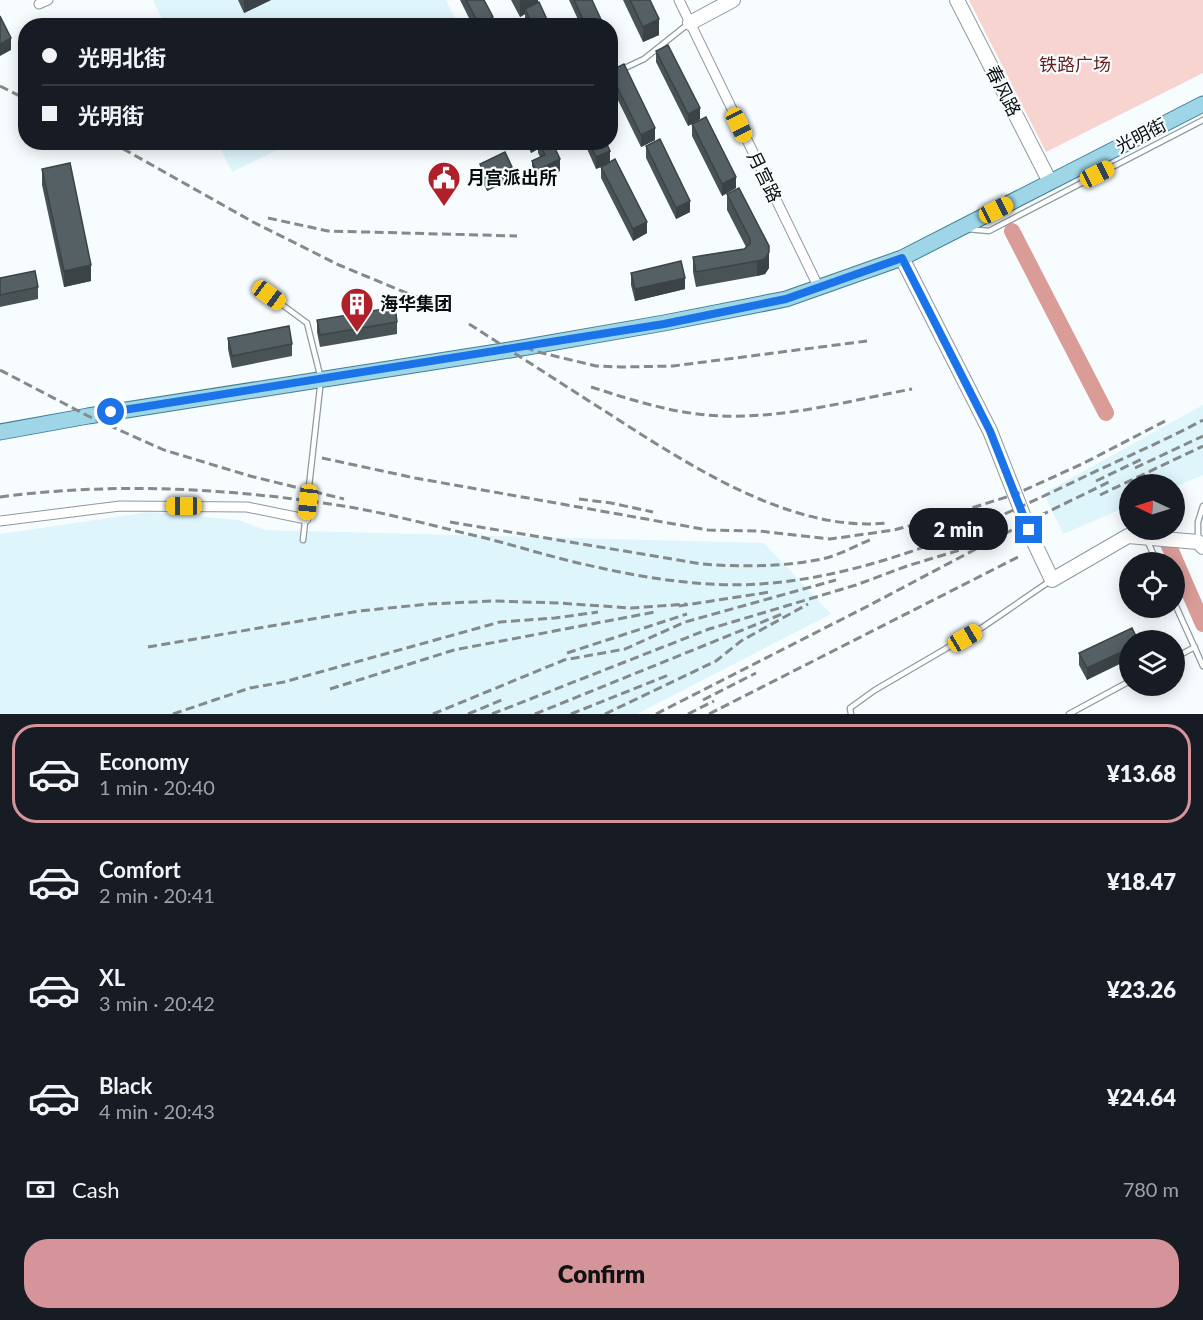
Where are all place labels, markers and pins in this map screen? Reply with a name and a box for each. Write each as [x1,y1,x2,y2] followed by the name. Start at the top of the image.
[426,160,462,207] public building icon: 月宫派出所
[467,166,557,188] place label: 月宫派出所
[339,286,375,333] building icon: 海华集团
[380,292,452,314] place label: 海华集团

